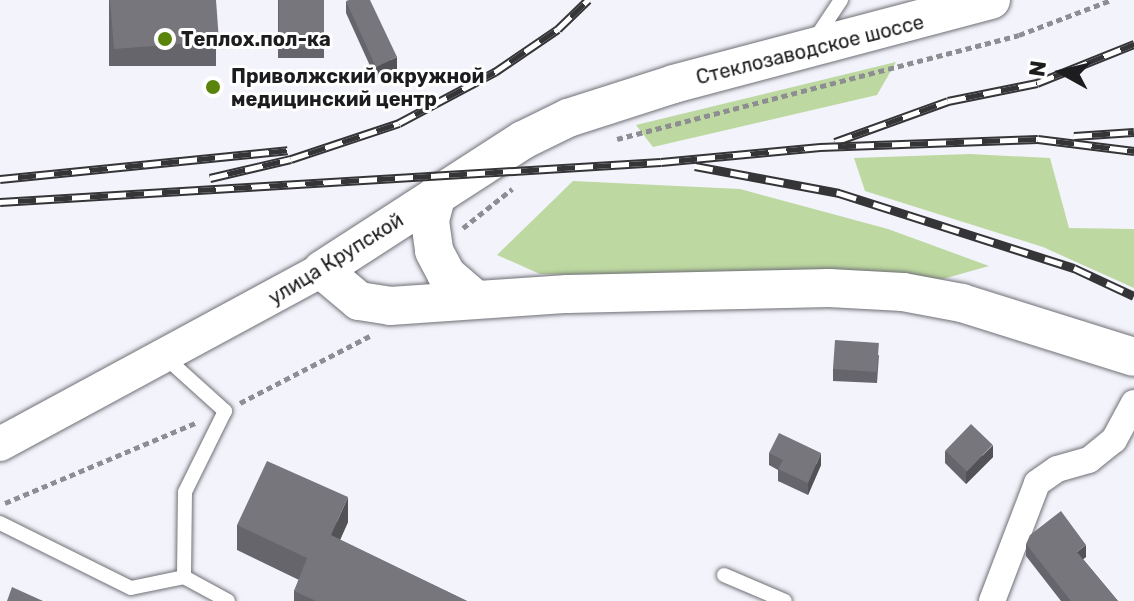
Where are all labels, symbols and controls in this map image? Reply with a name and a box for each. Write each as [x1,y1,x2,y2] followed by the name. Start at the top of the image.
[694,10,926,90] street label: Стеклозаводское шоссе
[181,27,331,51] place label: Теплох.пол-ка
[156,30,174,48] marker: Теплох.пол-ка
[1022,32,1102,112] north arrow
[1023,59,1052,78] text: N
[231,64,484,111] place label: Приволжский окружной медицинский центр
[202,76,224,98] marker: Приволжский окружной медицинский центр
[264,208,408,310] street label: улица Крупской

